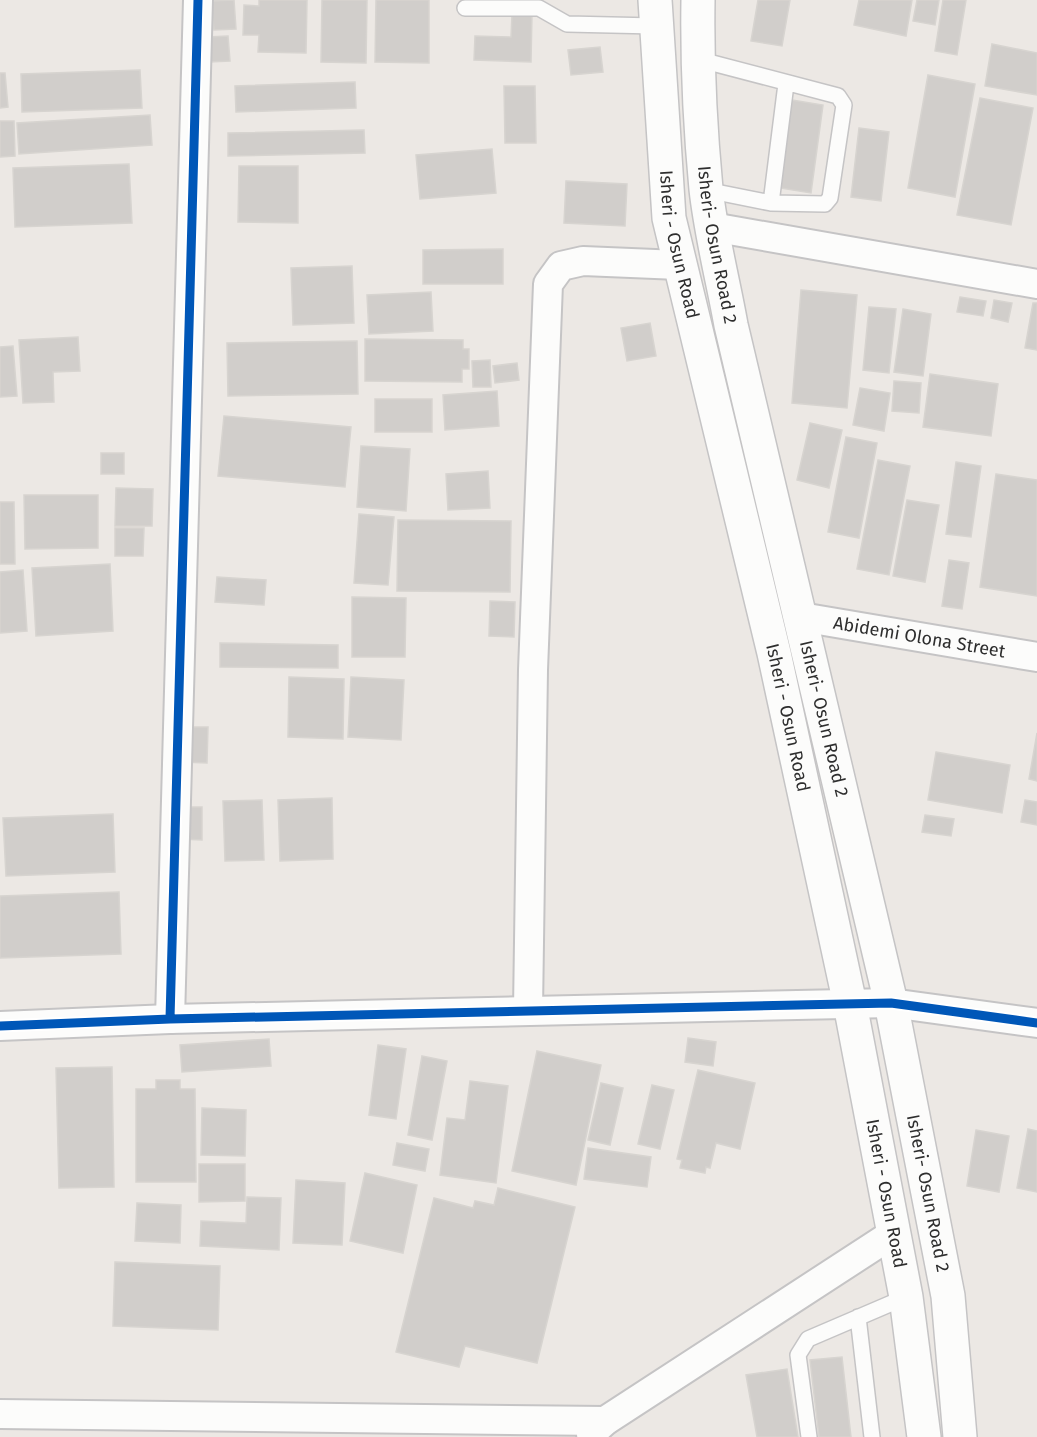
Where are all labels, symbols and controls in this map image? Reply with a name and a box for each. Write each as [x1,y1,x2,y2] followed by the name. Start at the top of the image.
[693,165,742,326] street label: Isheri- Osun Road 2
[655,169,704,321] street label: Isheri - Osun Road
[832,612,1007,663] street label: Abidemi Olona Street
[795,638,853,799] street label: Isheri- Osun Road 2
[761,641,815,794] street label: Isheri - Osun Road
[902,1113,954,1274] street label: Isheri- Osun Road 2
[861,1117,911,1270] street label: Isheri - Osun Road

